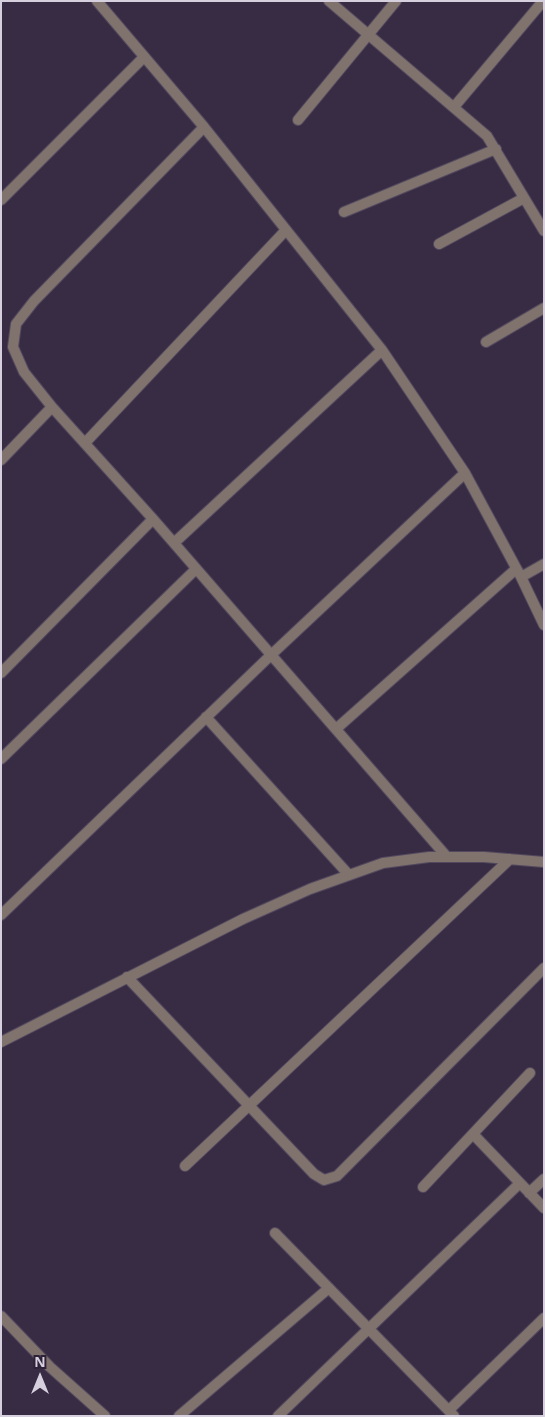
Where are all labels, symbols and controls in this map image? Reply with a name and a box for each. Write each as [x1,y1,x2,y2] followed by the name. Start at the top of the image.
[15,1352,65,1402] north arrow
[34,1352,46,1371] text: N

